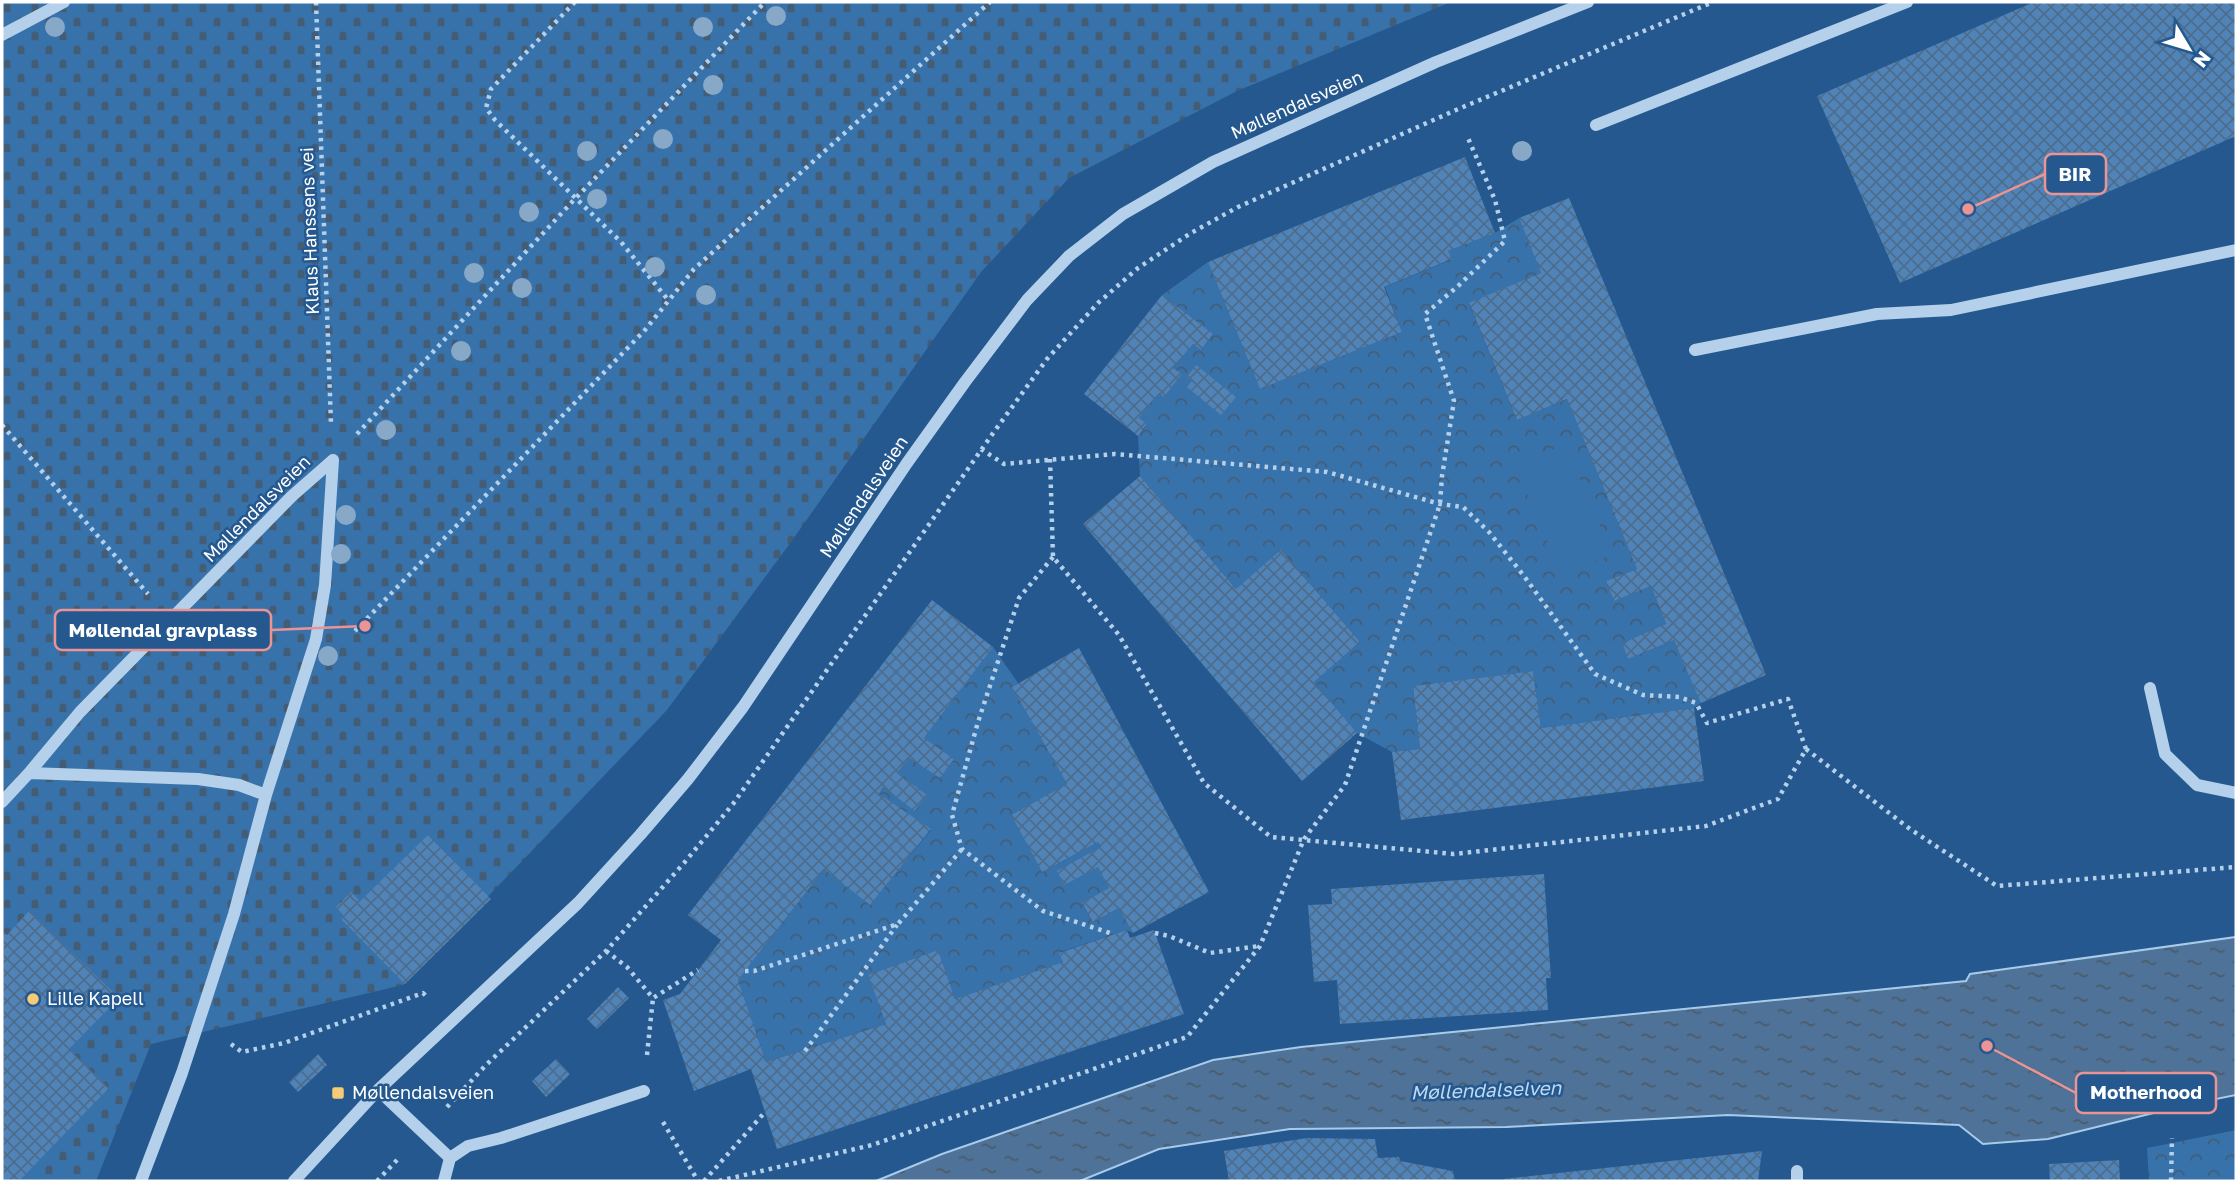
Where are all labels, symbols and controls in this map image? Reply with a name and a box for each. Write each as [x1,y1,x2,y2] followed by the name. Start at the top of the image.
[2154,14,2224,84] north arrow
[2189,47,2216,73] text: N
[1227,65,1366,143] street label: Møllendalsveien
[295,147,323,315] street label: Klaus Hanssens vei
[2045,154,2106,194] callout: BIR
[2058,162,2092,185] text: BIR
[814,431,912,562] street label: Møllendalsveien
[198,450,314,566] street label: Møllendalsveien
[55,610,271,650] callout: Møllendal gravplass
[69,618,258,641] text: Møllendal gravplass
[47,987,144,1009] place label: Lille Kapell
[25,991,41,1007] marker: Lille Kapell
[2076,1073,2216,1113] callout: Motherhood
[1410,1075,1563,1104] water label: Møllendalselven
[2090,1080,2202,1103] text: Motherhood
[352,1081,494,1103] place label: Møllendalsveien
[330,1085,346,1101] marker: Møllendalsveien

